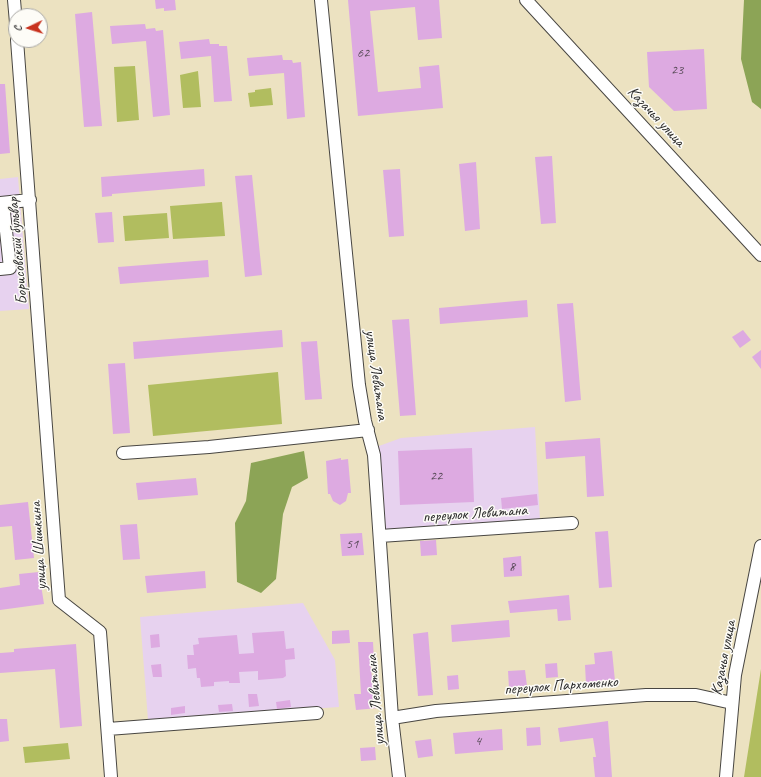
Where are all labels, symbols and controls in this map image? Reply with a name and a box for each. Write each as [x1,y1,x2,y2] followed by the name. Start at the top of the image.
[8,8,48,48] north arrow
[10,26,24,32] text: С
[357,45,369,61] house number: 62
[671,62,683,78] house number: 23
[623,83,689,151] street label: Казачья улица
[4,196,32,306] street label: Борисовский бульвар
[360,329,392,421] street label: улица Левитана
[430,468,442,484] house number: 22
[26,501,52,591] street label: улица Шишкина
[422,501,528,527] street label: переулок Левитана
[346,536,358,552] house number: 51
[509,559,515,575] house number: 8
[707,619,741,697] street label: Казачья улица
[362,654,390,746] street label: улица Левитана
[504,672,618,700] street label: переулок Пархоменко
[475,733,481,749] house number: 4

